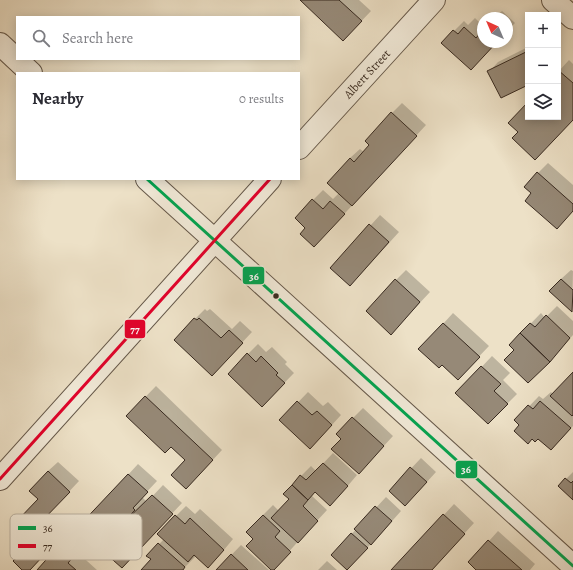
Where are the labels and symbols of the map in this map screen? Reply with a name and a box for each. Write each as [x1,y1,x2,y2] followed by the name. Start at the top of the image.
[477,12,513,48] north arrow
[339,46,394,103] street label: Albert Street
[242,266,265,285] line badge: 36
[249,269,259,284] text: 36
[271,291,281,301] unlabelled marker
[124,319,146,339] line badge: 77
[130,322,140,337] text: 77
[455,460,478,479] line badge: 36
[461,462,471,477] text: 36
[10,514,142,560] legend
[43,521,53,536] text: 36
[43,539,53,554] text: 77

